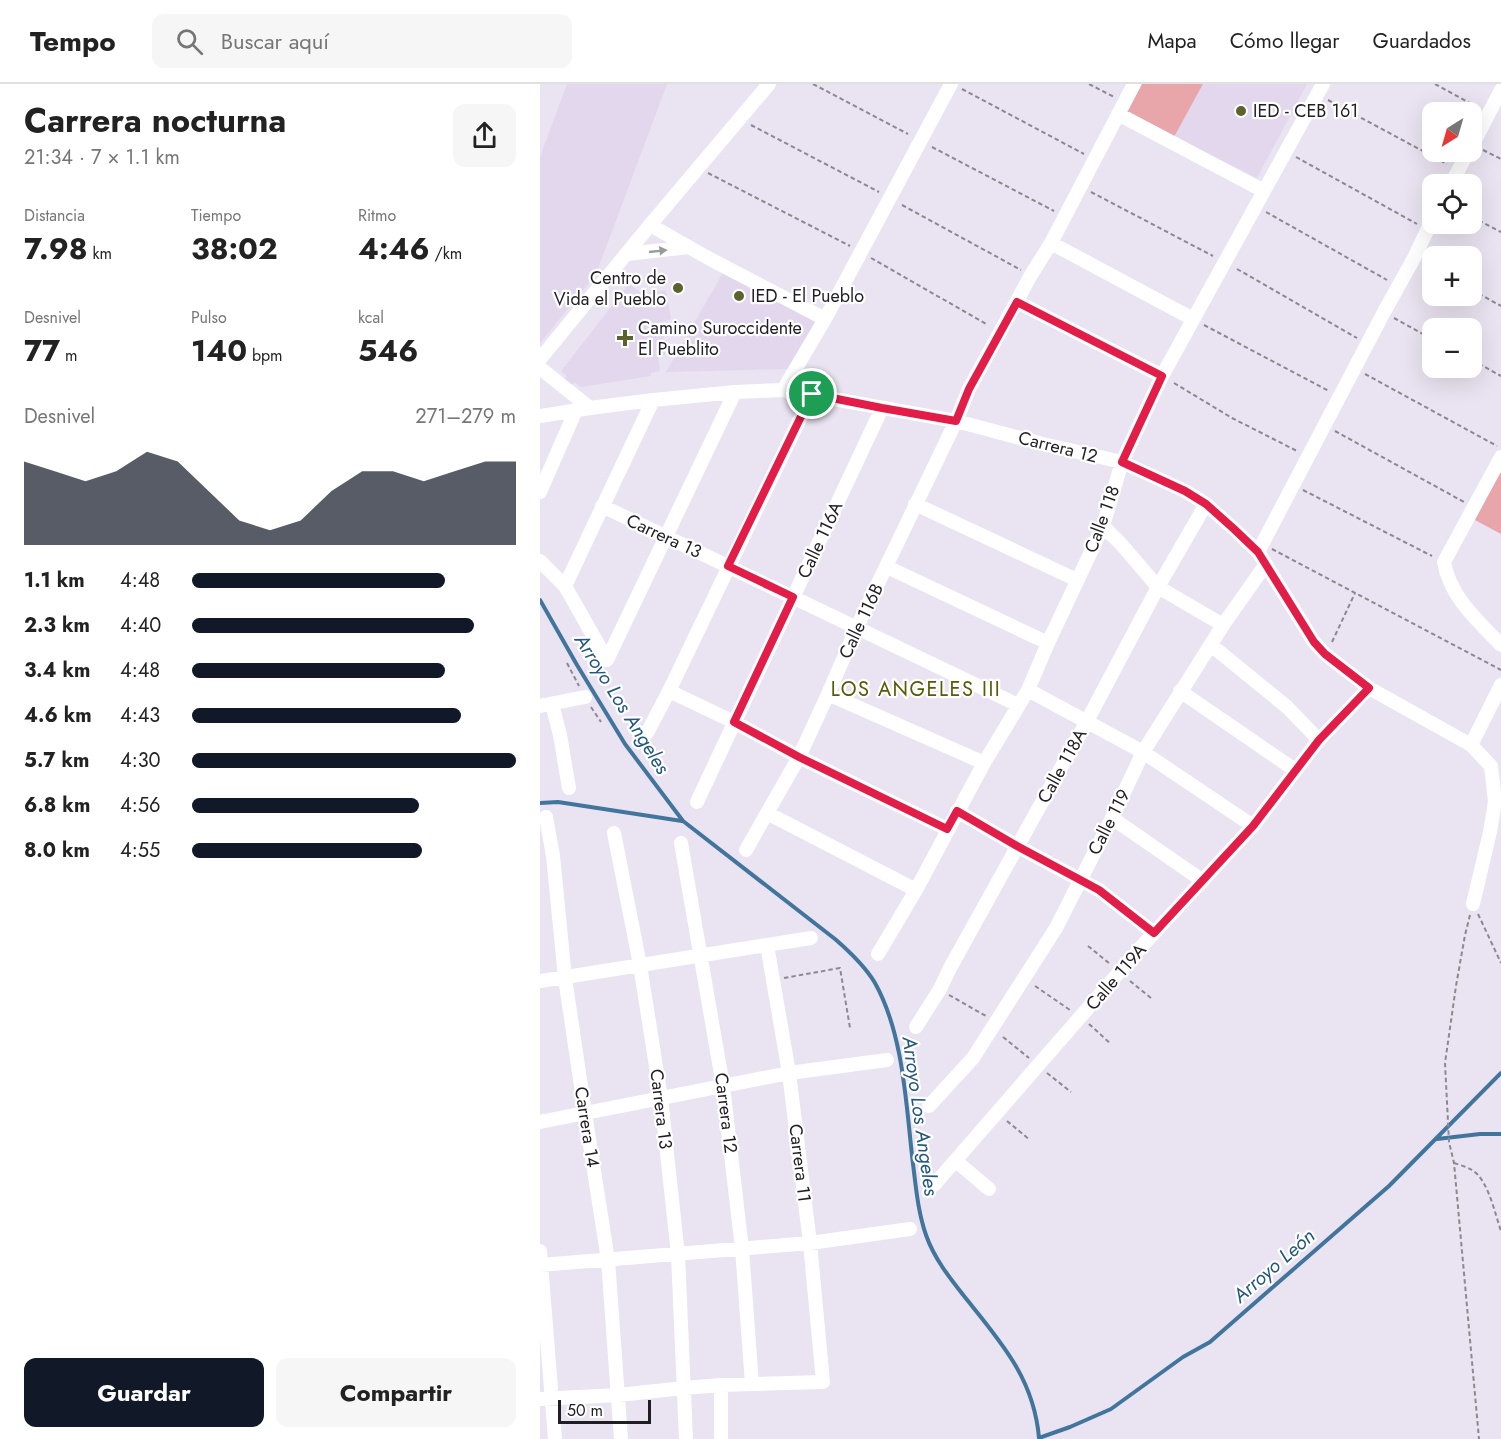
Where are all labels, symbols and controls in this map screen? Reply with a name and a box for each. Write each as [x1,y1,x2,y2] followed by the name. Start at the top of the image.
[152,14,572,68] search box
[30,21,116,62] text: Tempo
[173,25,206,58] icon: search
[221,25,329,57] text: Buscar aquí
[1147,26,1197,56] text: Mapa
[1230,26,1339,56] text: Cómo llegar
[1372,26,1471,56] text: Guardados
[24,97,286,144] text: Carrera nocturna
[1253,98,1358,124] place label: IED - CEB 161
[1422,102,1482,162] north arrow
[1422,102,1482,378] map controls
[453,104,516,167] button: share
[1234,104,1248,118] marker: IED - CEB 161
[24,143,180,172] text: 21:34 · 7 × 1.1 km
[1422,174,1482,234] button: locate
[24,204,85,227] text: Distancia
[191,204,241,227] text: Tiempo
[358,204,396,227] text: Ritmo
[24,227,88,270] text: 7.98
[191,227,278,270] text: 38:02
[358,227,430,270] text: 4:46
[88,242,112,265] text: km
[430,242,462,265] text: /km
[648,246,667,255] one-way arrow
[1422,246,1482,306] button: +
[554,265,666,312] place label: Centro de Vida el Pueblo
[671,281,685,295] marker: Centro de Vida el Pueblo
[751,283,864,309] place label: IED - El Pueblo
[732,289,746,303] marker: IED - El Pueblo
[24,306,81,329] text: Desnivel
[191,306,227,329] text: Pulso
[358,306,384,329] text: kcal
[638,315,802,362] place label: Camino Suroccidente El Pueblito
[1422,318,1482,378] button: −
[24,329,60,372] text: 77
[191,329,247,372] text: 140
[358,329,418,372] text: 546
[616,329,634,347] marker: Camino Suroccidente El Pueblito
[60,344,77,367] text: m
[247,344,283,367] text: bpm
[786,368,837,419] pin
[795,377,828,410] icon: arrive
[24,402,95,431] text: Desnivel
[415,402,516,431] text: 271–279 m
[1016,425,1100,469] street label: Carrera 12
[1078,482,1126,556] street label: Calle 118
[791,497,849,583] street label: Calle 116A
[622,507,706,565] street label: Carrera 13
[24,566,85,595] text: 1.1 km
[120,566,160,595] text: 4:48
[832,579,890,663] street label: Calle 116B
[24,611,90,640] text: 2.3 km
[120,611,161,640] text: 4:40
[567,627,677,780] water label: Arroyo Los Angeles
[24,656,90,685] text: 3.4 km
[120,656,160,685] text: 4:48
[831,675,1001,704] district label: LOS ANGELES III
[24,701,92,730] text: 4.6 km
[120,701,160,730] text: 4:43
[1031,724,1093,808] street label: Calle 118A
[24,746,89,775] text: 5.7 km
[120,746,161,775] text: 4:30
[1081,785,1137,859] street label: Calle 119
[24,791,90,820] text: 6.8 km
[120,791,160,820] text: 4:56
[24,836,90,865] text: 8.0 km
[120,836,160,865] text: 4:55
[1080,938,1152,1016] street label: Calle 119A
[894,1034,946,1198] water label: Arroyo Los Angeles
[643,1067,679,1151] street label: Carrera 13
[708,1071,744,1155] street label: Carrera 12
[568,1085,606,1169] street label: Carrera 14
[782,1122,818,1204] street label: Carrera 11
[1226,1222,1321,1311] water label: Arroyo León
[24,1358,264,1427] button: Guardar
[276,1358,516,1427] button: Compartir
[558,1397,651,1424] scale bar
[567,1399,603,1422] text: 50 m

